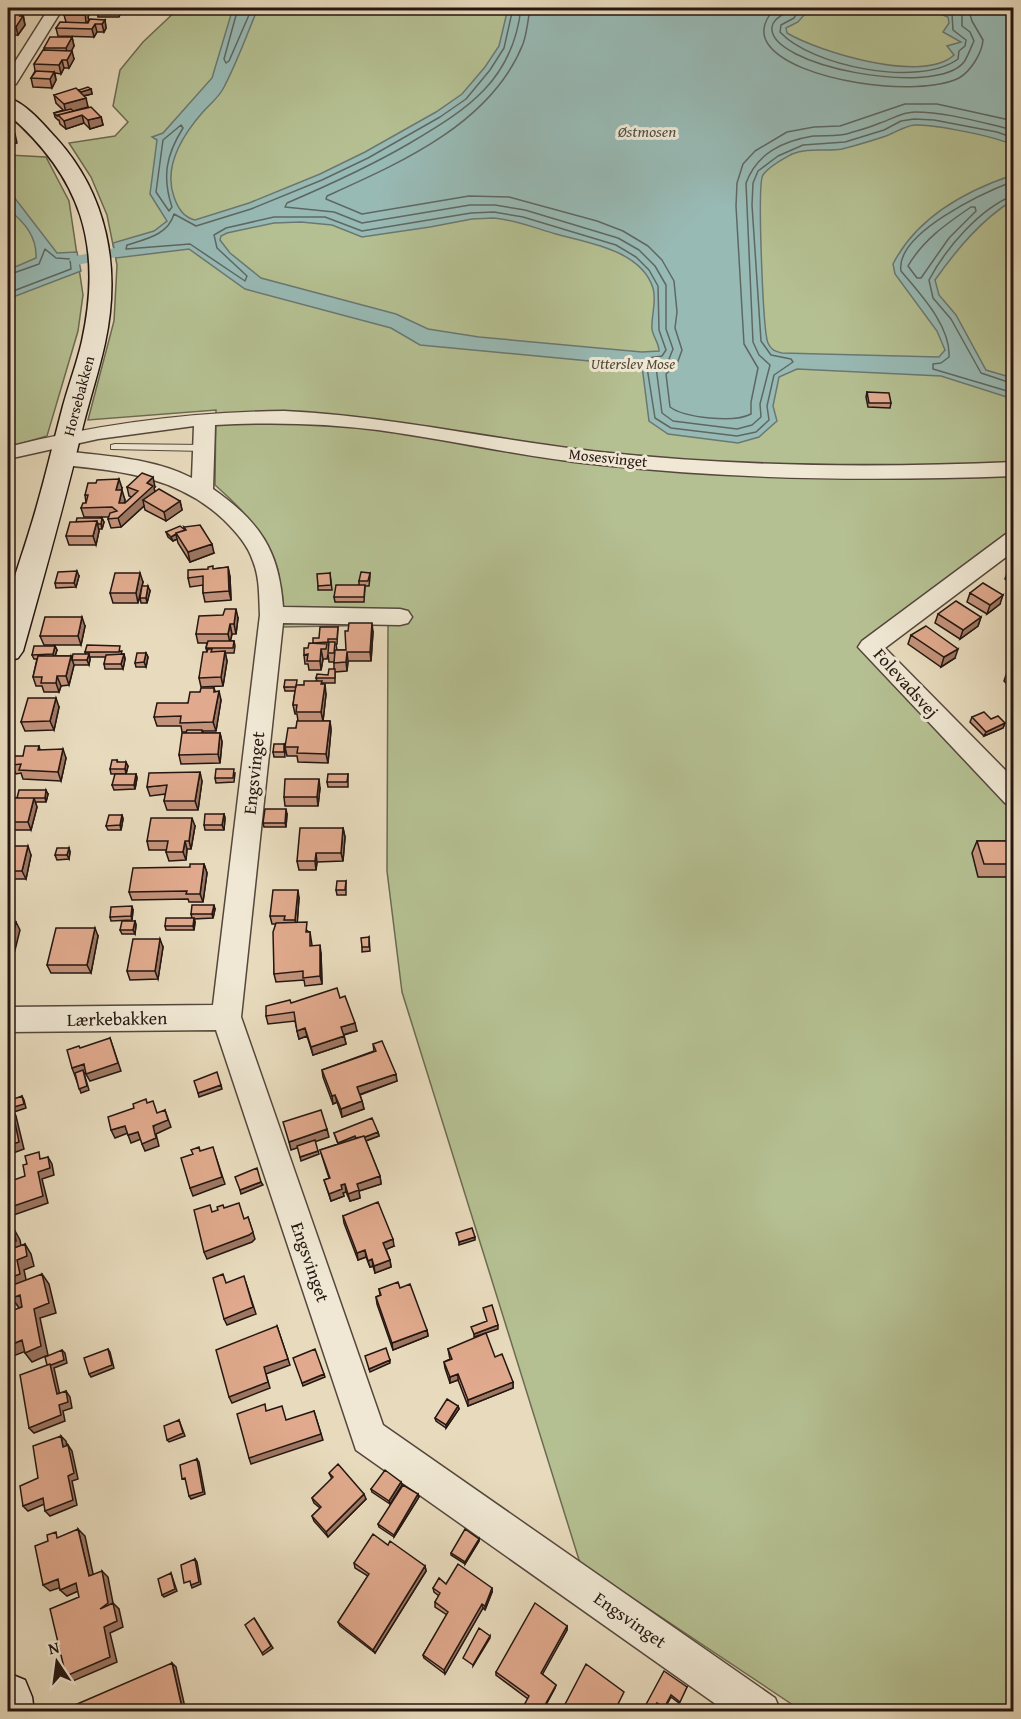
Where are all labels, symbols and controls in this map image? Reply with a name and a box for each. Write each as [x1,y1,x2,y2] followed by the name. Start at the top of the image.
[618,119,676,143] water label: Østmosen
[58,353,99,438] street label: Horsebakken
[591,353,675,374] park label: Utterslev Mose
[568,443,649,472] street label: Mosesvinget
[867,642,945,724] street label: Folevadsvej
[236,730,271,816] street label: Engsvinget
[67,1004,167,1033] street label: Lærkebakken
[284,1218,337,1306] street label: Engsvinget
[588,1585,673,1655] street label: Engsvinget
[27,1632,87,1692] north arrow
[46,1634,62,1660] text: N

